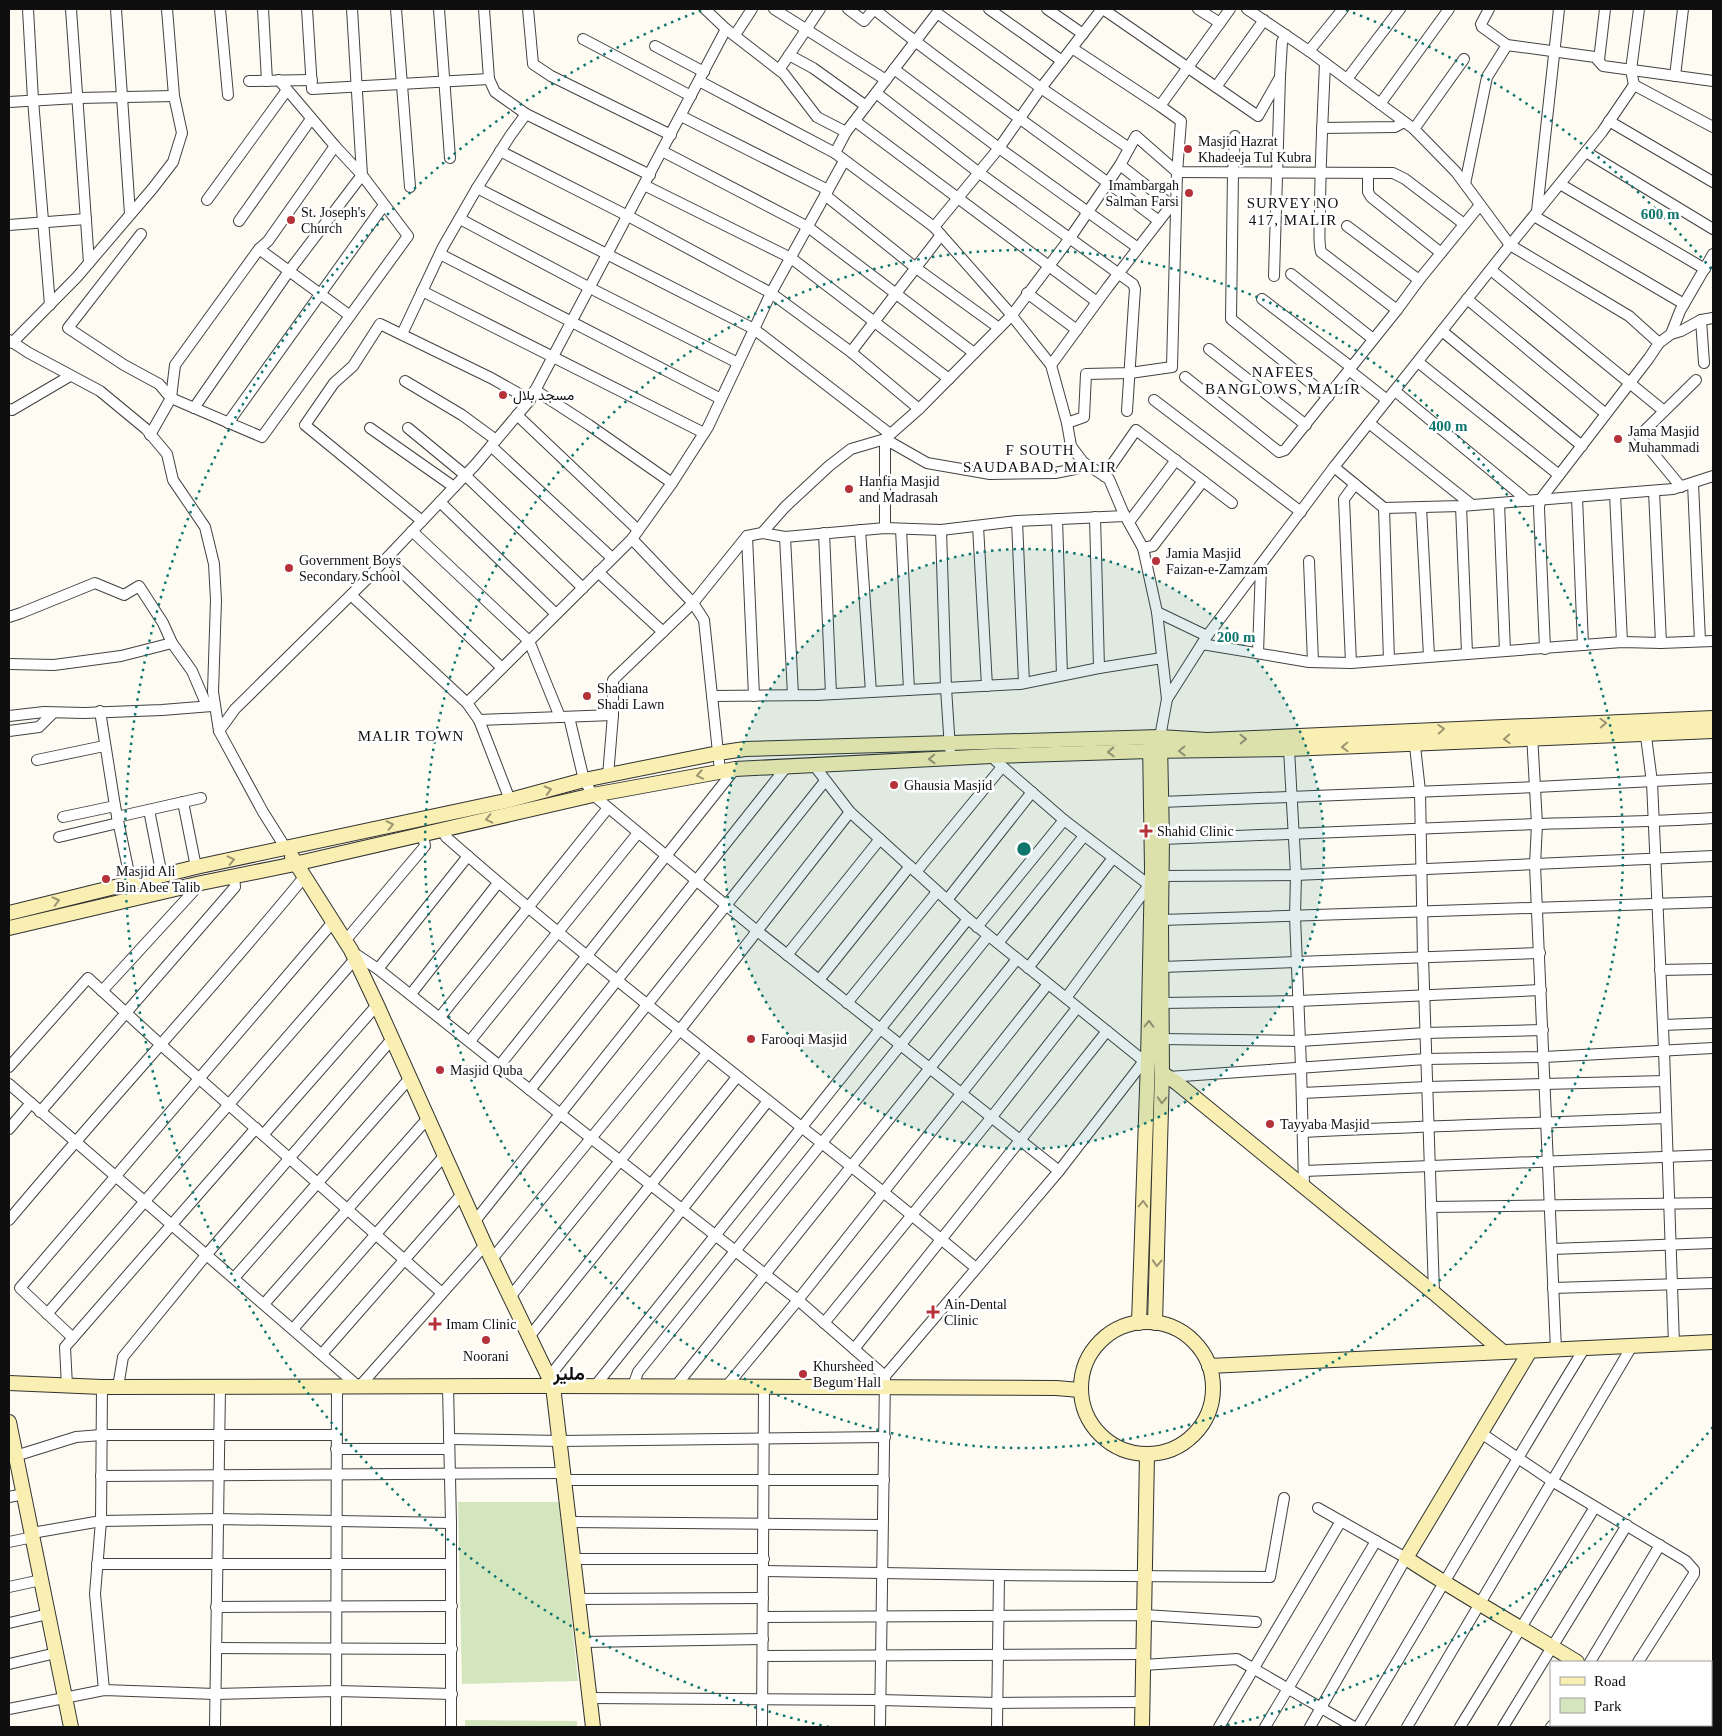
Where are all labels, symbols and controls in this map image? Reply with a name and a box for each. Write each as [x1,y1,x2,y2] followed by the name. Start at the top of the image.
[1198,134,1312,165] place label: Masjid Hazrat Khadeeja Tul Kubra
[1182,143,1194,155] marker: Masjid Hazrat Khadeeja Tul Kubra
[1106,178,1179,209] place label: Imambargah Salman Farsi
[1183,187,1195,199] marker: Imambargah Salman Farsi
[1247,195,1339,228] district label: SURVEY NO 417, MALIR
[301,205,366,236] place label: St. Joseph's Church
[1641,206,1680,222] text: 600 m
[285,214,297,226] marker: St. Joseph's Church
[1205,364,1361,397] district label: NAFEES BANGLOWS, MALIR
[513,388,574,405] place label: مسجد بلال
[497,389,509,401] marker: مسجد بلال
[1429,418,1468,434] text: 400 m
[1628,424,1700,455] place label: Jama Masjid Muhammadi
[1612,433,1624,445] marker: Jama Masjid Muhammadi
[963,442,1117,475] district label: F SOUTH SAUDABAD, MALIR
[859,474,939,505] place label: Hanfia Masjid and Madrasah
[843,483,855,495] marker: Hanfia Masjid and Madrasah
[1166,546,1268,577] place label: Jamia Masjid Faizan-e-Zamzam
[299,553,401,584] place label: Government Boys Secondary School
[1150,555,1162,567] marker: Jamia Masjid Faizan-e-Zamzam
[283,562,295,574] marker: Government Boys Secondary School
[1217,629,1256,645] text: 200 m
[597,681,664,712] place label: Shadiana Shadi Lawn
[581,690,593,702] marker: Shadiana Shadi Lawn
[1599,717,1607,728] one-way arrow
[1437,724,1445,735] one-way arrow
[358,728,464,744] district label: MALIR TOWN
[1240,733,1248,744] one-way arrow
[1503,734,1510,744] one-way arrow
[1341,741,1349,752] one-way arrow
[1178,746,1186,756] one-way arrow
[1107,747,1115,757] one-way arrow
[927,754,935,765] one-way arrow
[695,769,704,780] one-way arrow
[904,778,992,793] place label: Ghausia Masjid
[888,779,900,791] marker: Ghausia Masjid
[544,785,552,795] one-way arrow
[485,813,494,824] one-way arrow
[385,821,394,831] one-way arrow
[1139,824,1153,838] marker: Shahid Clinic
[1157,824,1234,839] place label: Shahid Clinic
[1015,840,1033,858] centre of rings
[227,855,236,866] one-way arrow
[116,864,200,895] place label: Masjid Ali Bin Abee Talib
[100,873,112,885] marker: Masjid Ali Bin Abee Talib
[52,897,60,907] one-way arrow
[1144,1020,1154,1028] one-way arrow
[761,1032,847,1047] place label: Farooqi Masjid
[745,1033,757,1045] marker: Farooqi Masjid
[450,1063,524,1078] place label: Masjid Quba
[434,1064,446,1076] marker: Masjid Quba
[1156,1097,1167,1105] one-way arrow
[1280,1117,1370,1132] place label: Tayyaba Masjid
[1264,1118,1276,1130] marker: Tayyaba Masjid
[1138,1200,1149,1208] one-way arrow
[1152,1260,1162,1267] one-way arrow
[944,1297,1007,1328] place label: Ain-Dental Clinic
[926,1305,940,1319] marker: Ain-Dental Clinic
[428,1317,442,1331] marker: Imam Clinic
[446,1317,516,1332] place label: Imam Clinic
[480,1334,492,1346] marker: Noorani
[463,1349,509,1364] place label: Noorani
[813,1359,881,1390] place label: Khursheed Begum Hall
[552,1363,585,1386] district label: ملیر
[797,1368,809,1380] marker: Khursheed Begum Hall
[1550,1661,1712,1726] legend
[1594,1673,1626,1689] text: Road
[1594,1698,1622,1714] text: Park

